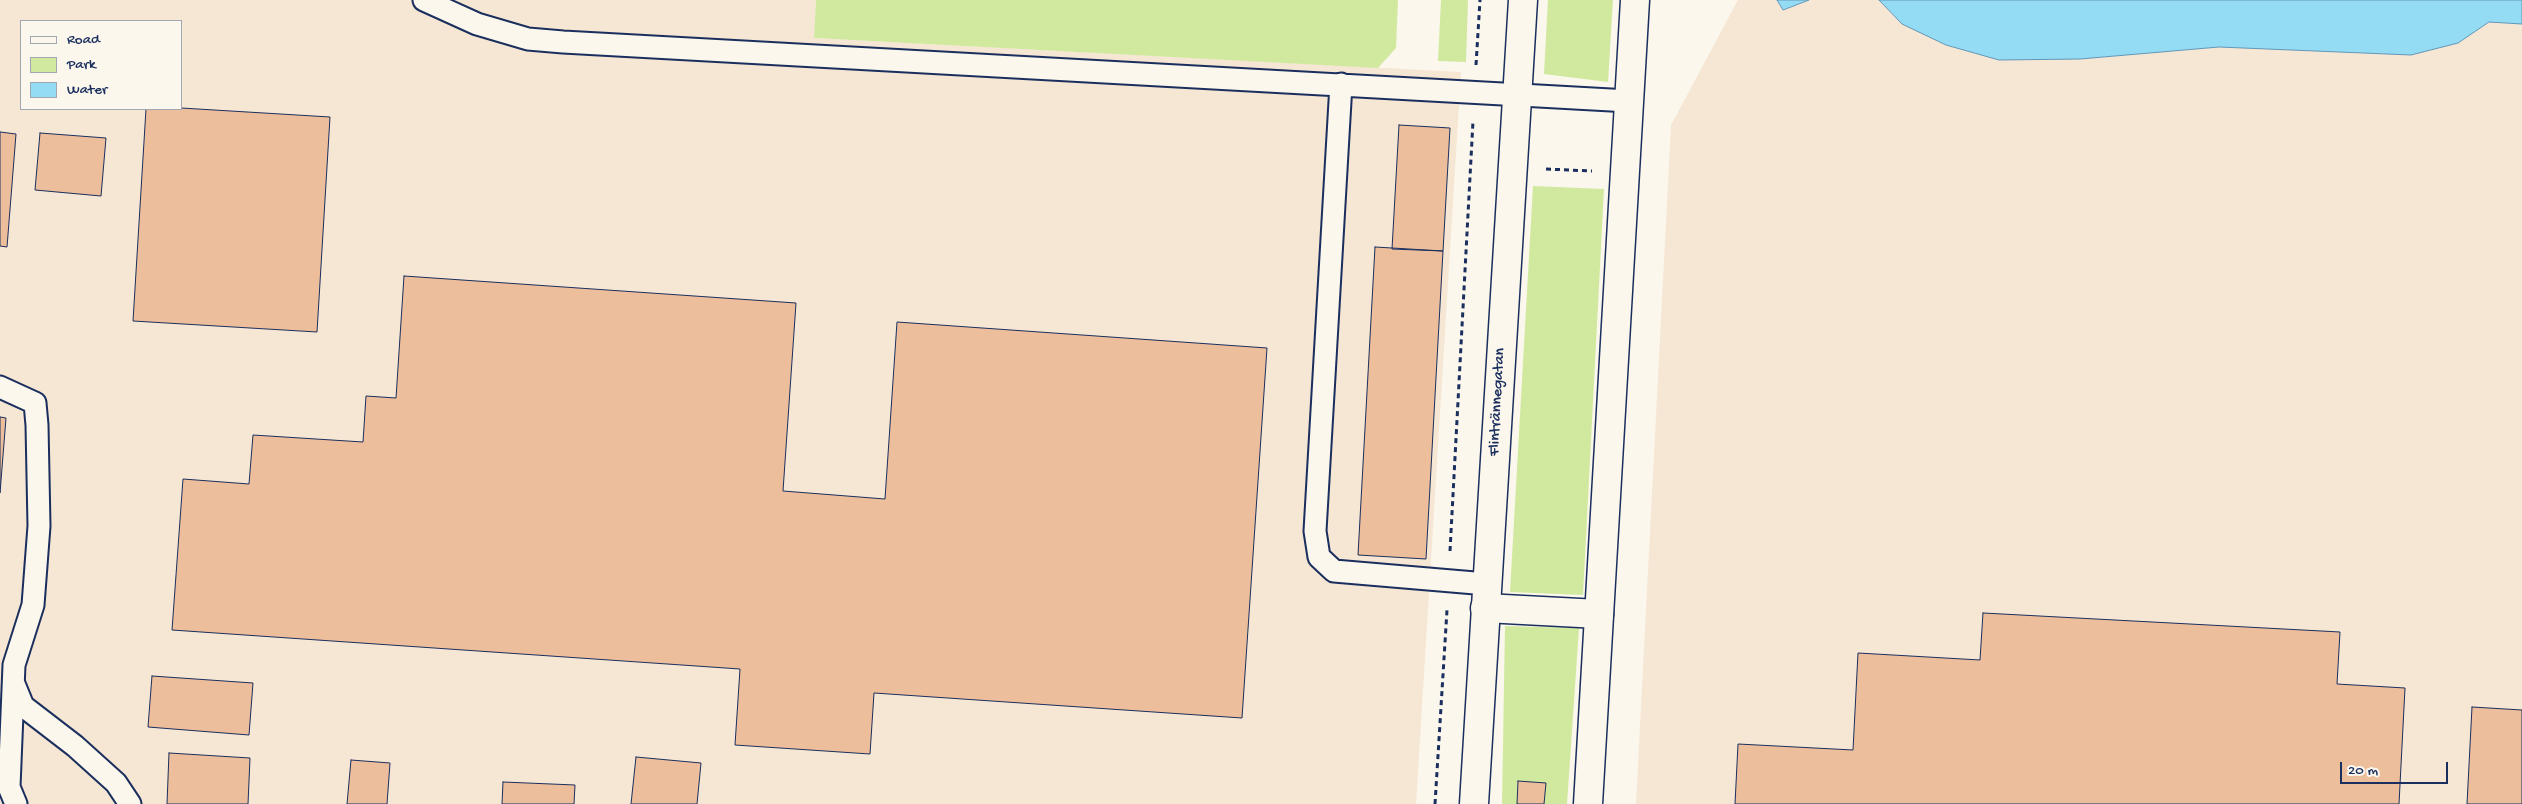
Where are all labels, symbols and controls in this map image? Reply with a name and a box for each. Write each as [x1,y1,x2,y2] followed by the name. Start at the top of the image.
[20,20,182,110] legend
[67,31,100,49] text: Road
[67,56,96,74] text: Park
[67,81,107,99] text: Water
[1486,347,1510,457] street label: Flintrännegatan
[2342,752,2450,784] scale bar
[2348,762,2378,780] text: 20 m

